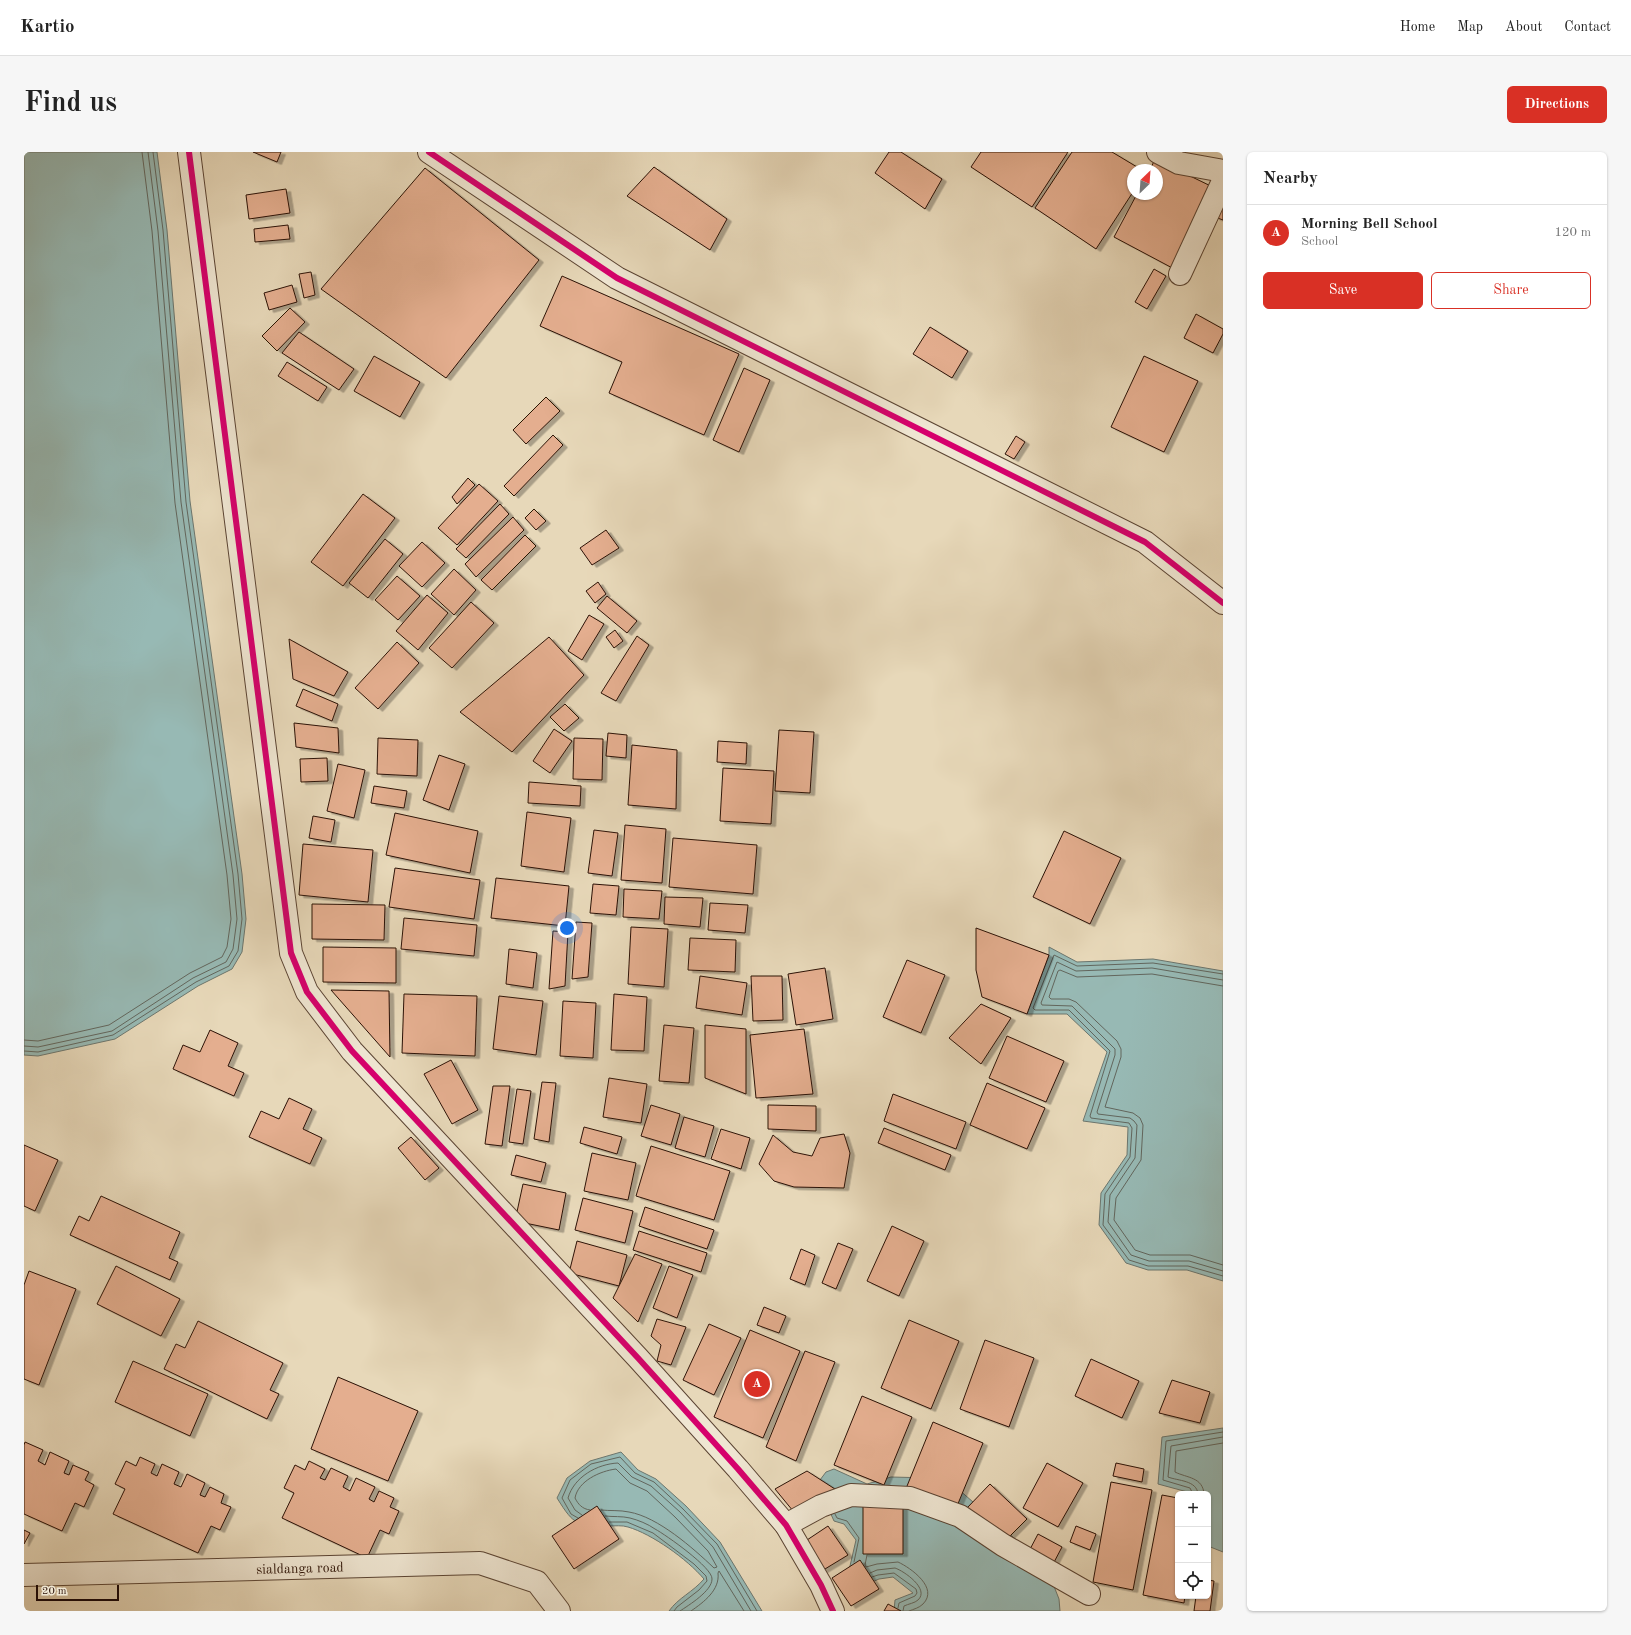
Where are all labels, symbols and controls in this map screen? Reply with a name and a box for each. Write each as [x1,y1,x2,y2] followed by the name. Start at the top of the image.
[20,18,75,37] text: Kartio
[1400,20,1435,34] text: Home
[1457,20,1483,34] text: Map
[1505,20,1542,34] text: About
[1564,20,1611,34] text: Contact
[1507,86,1607,123] button: Directions
[24,90,117,118] text: Find us
[1127,164,1163,200] north arrow
[1263,170,1318,187] text: Nearby
[1301,217,1438,232] text: Morning Bell School
[1271,226,1281,239] text: A
[1554,226,1591,239] text: 120 m
[1301,235,1338,248] text: School
[1263,272,1423,309] button: Save
[1431,272,1591,309] button: Share
[557,918,577,938] your location
[744,1369,770,1399] pin: A
[1175,1491,1211,1599] map controls
[1175,1491,1211,1527] button: +
[1175,1527,1211,1563] button: −
[256,1561,344,1577] street label: sialdanga road
[1175,1563,1211,1599] button: locate
[36,1583,119,1602] scale bar
[42,1586,67,1597] text: 20 m

